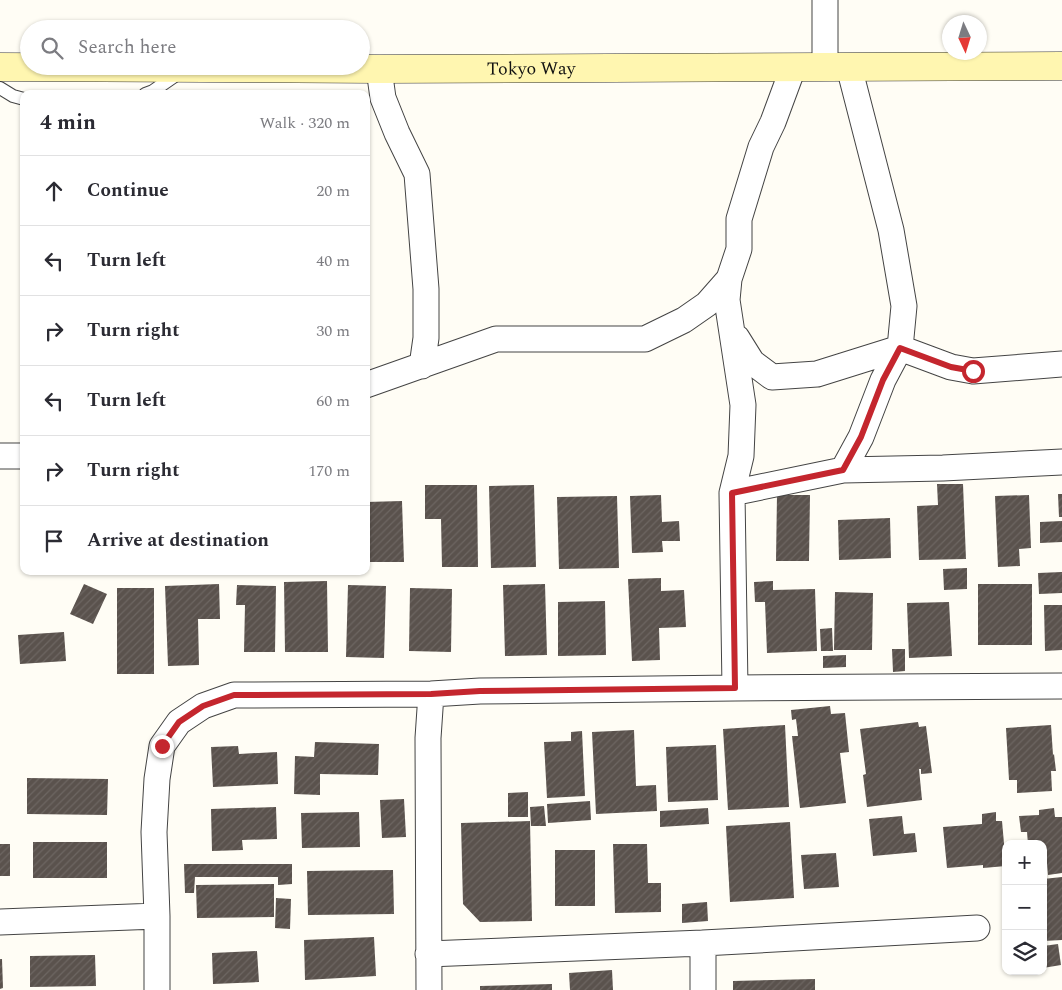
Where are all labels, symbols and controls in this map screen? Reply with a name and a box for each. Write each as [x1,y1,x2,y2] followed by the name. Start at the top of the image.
[942,15,987,60] north arrow
[20,20,370,75] search box
[78,33,177,62] text: Search here
[38,34,66,62] icon: search
[487,55,577,83] street label: Tokyo Way
[40,107,96,139] text: 4 min
[259,111,350,135] text: Walk · 320 m
[87,176,169,205] text: Continue
[40,177,68,205] icon: ahead
[316,179,350,203] text: 20 m
[87,246,166,275] text: Turn left
[40,247,68,275] icon: left
[316,249,350,273] text: 40 m
[87,316,180,345] text: Turn right
[40,317,68,345] icon: right
[316,319,350,343] text: 30 m
[962,360,985,383] route start
[87,386,166,415] text: Turn left
[40,387,68,415] icon: left
[316,389,350,413] text: 60 m
[87,456,180,485] text: Turn right
[40,457,68,485] icon: right
[308,459,350,483] text: 170 m
[87,526,269,555] text: Arrive at destination
[40,527,68,555] icon: arrive
[151,735,174,758] route end
[1002,840,1047,975] map controls
[1002,840,1047,885] button: +
[1002,885,1047,930] button: −
[1002,930,1047,975] button: layers

